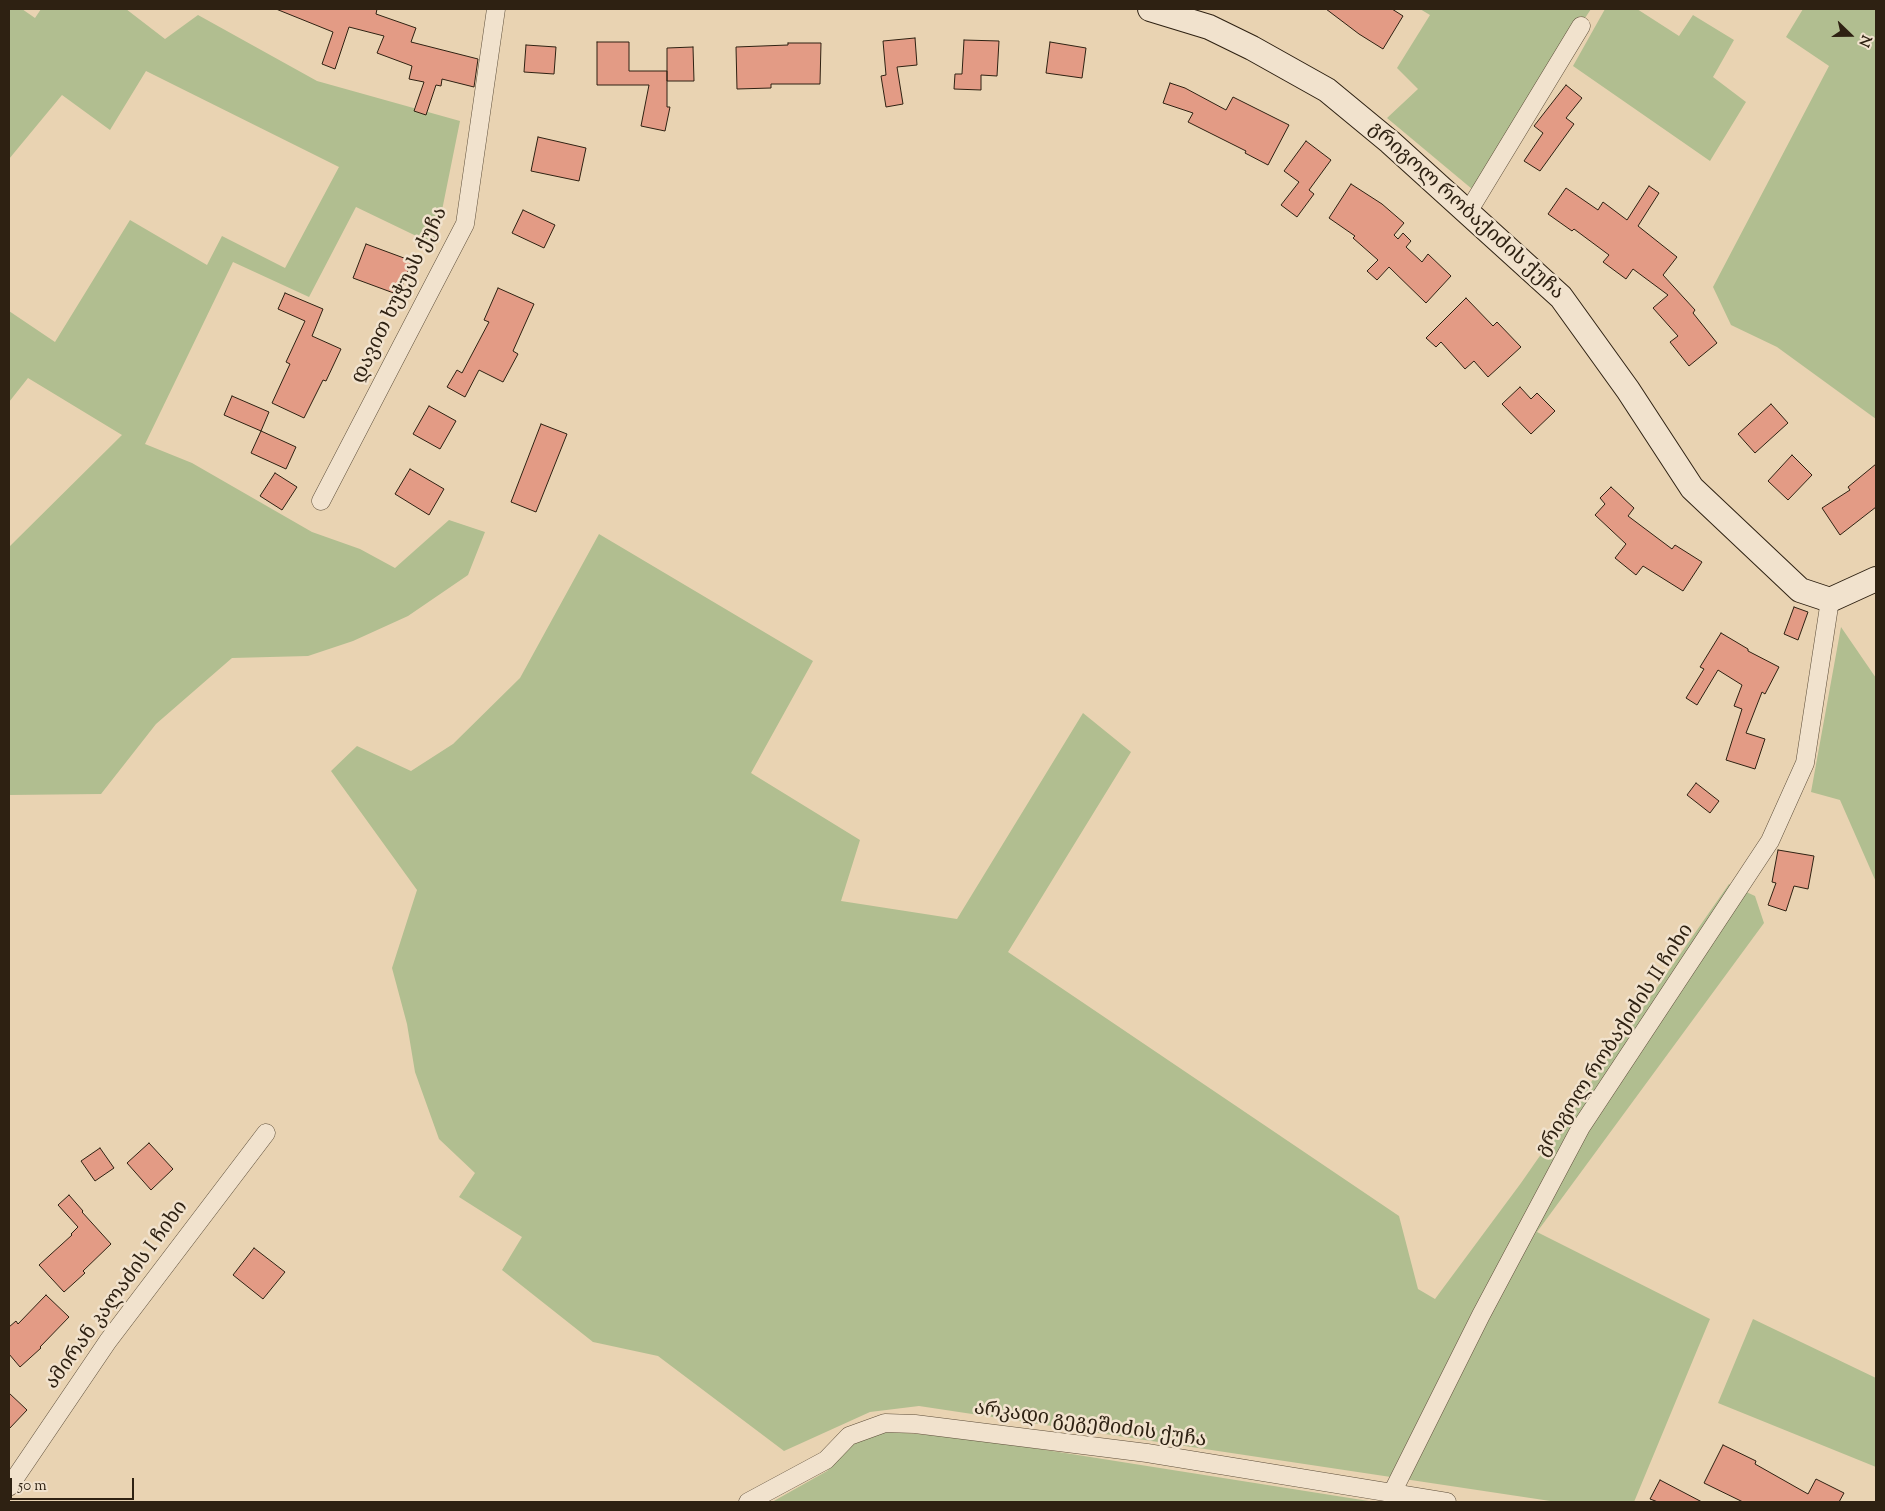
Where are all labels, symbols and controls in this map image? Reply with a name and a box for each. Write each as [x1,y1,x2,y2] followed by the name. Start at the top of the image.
[1825,10,1875,60] north arrow
[1853,32,1875,50] text: N
[1362,118,1568,306] street label: გრიგოლ რობაქიძის ქუჩა
[348,204,454,388] street label: დავით ხუჭუას ქუჩა
[1532,920,1700,1162] street label: გრიგოლ რობაქიძის II ჩიხი
[42,1197,194,1395] street label: ამირან კალაძის I ჩიხი
[972,1398,1208,1454] street label: არკადი გეგეშიძის ქუჩა
[12,1468,136,1500] scale bar
[18,1476,47,1497] text: 50 m

